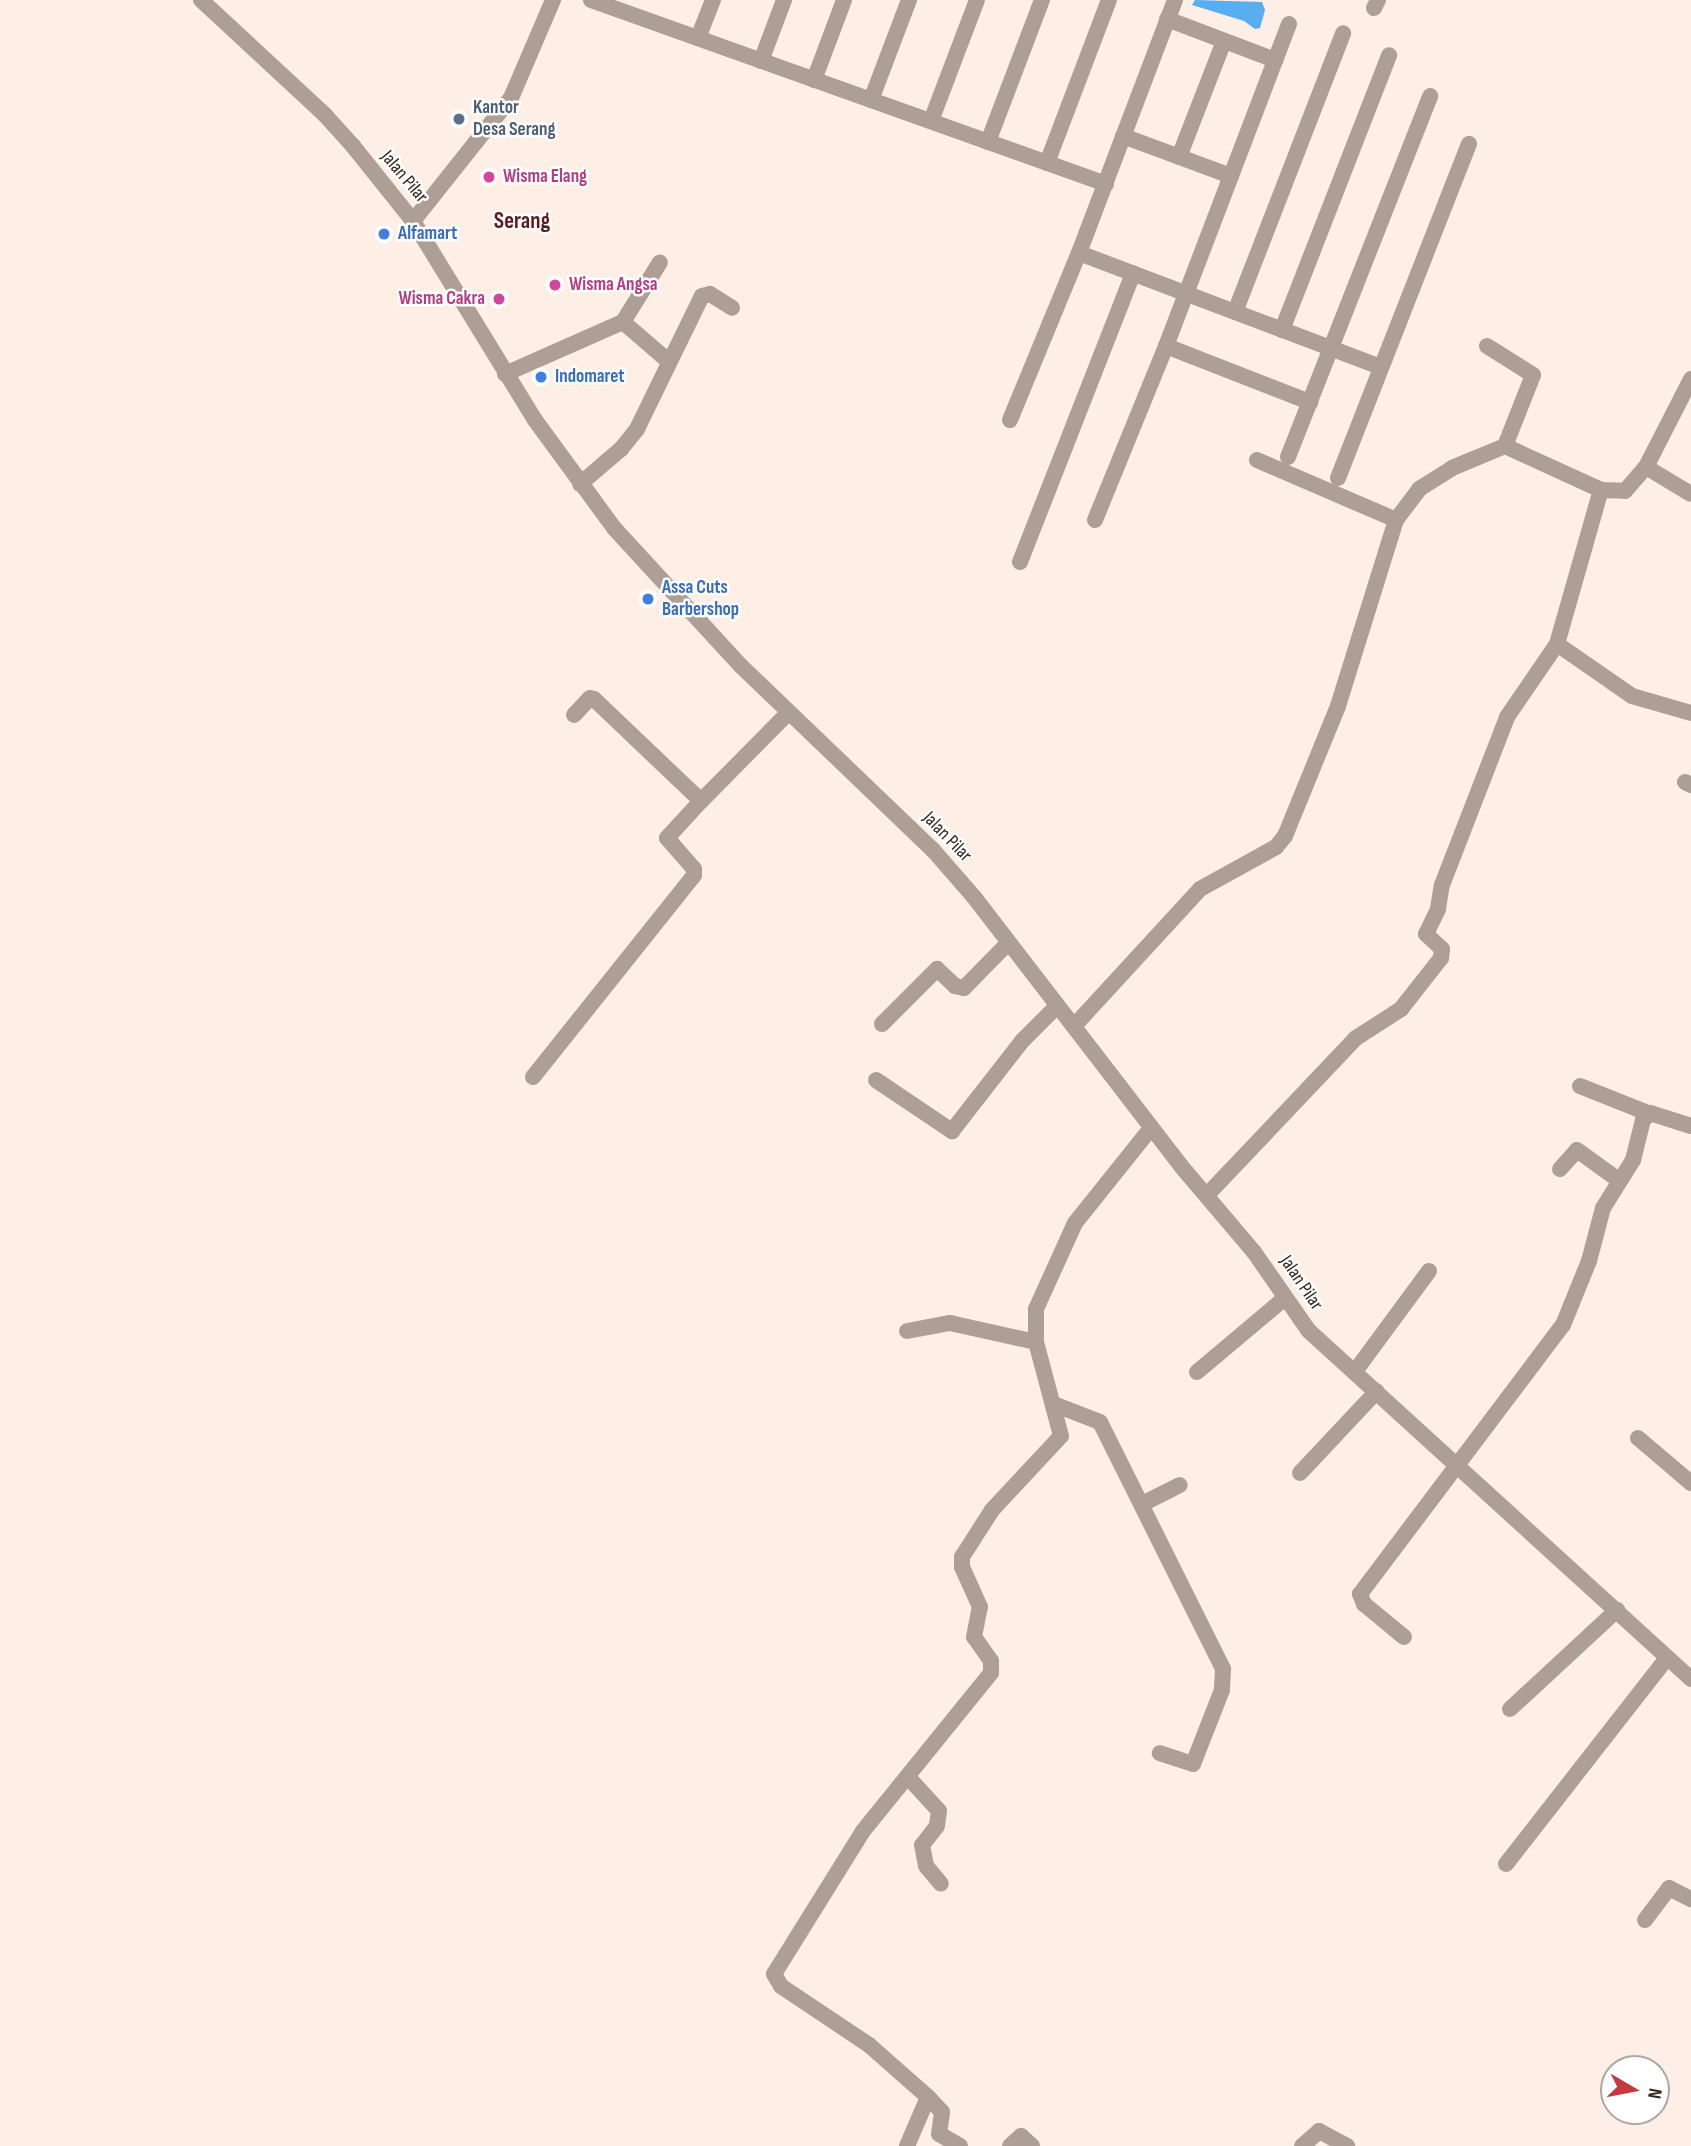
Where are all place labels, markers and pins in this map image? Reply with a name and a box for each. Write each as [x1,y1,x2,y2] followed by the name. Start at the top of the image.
[473,97,556,141] place label: Kantor Desa Serang
[451,111,467,127] marker: Kantor Desa Serang
[503,166,587,188] place label: Wisma Elang
[481,169,497,185] marker: Wisma Elang
[398,223,457,245] place label: Alfamart
[376,226,392,242] marker: Alfamart
[569,274,658,296] place label: Wisma Angsa
[547,277,563,293] marker: Wisma Angsa
[398,288,485,310] place label: Wisma Cakra
[491,291,507,307] marker: Wisma Cakra
[555,366,625,388] place label: Indomaret
[533,369,549,385] marker: Indomaret
[662,577,739,621] place label: Assa Cuts Barbershop
[640,591,656,607] marker: Assa Cuts Barbershop

